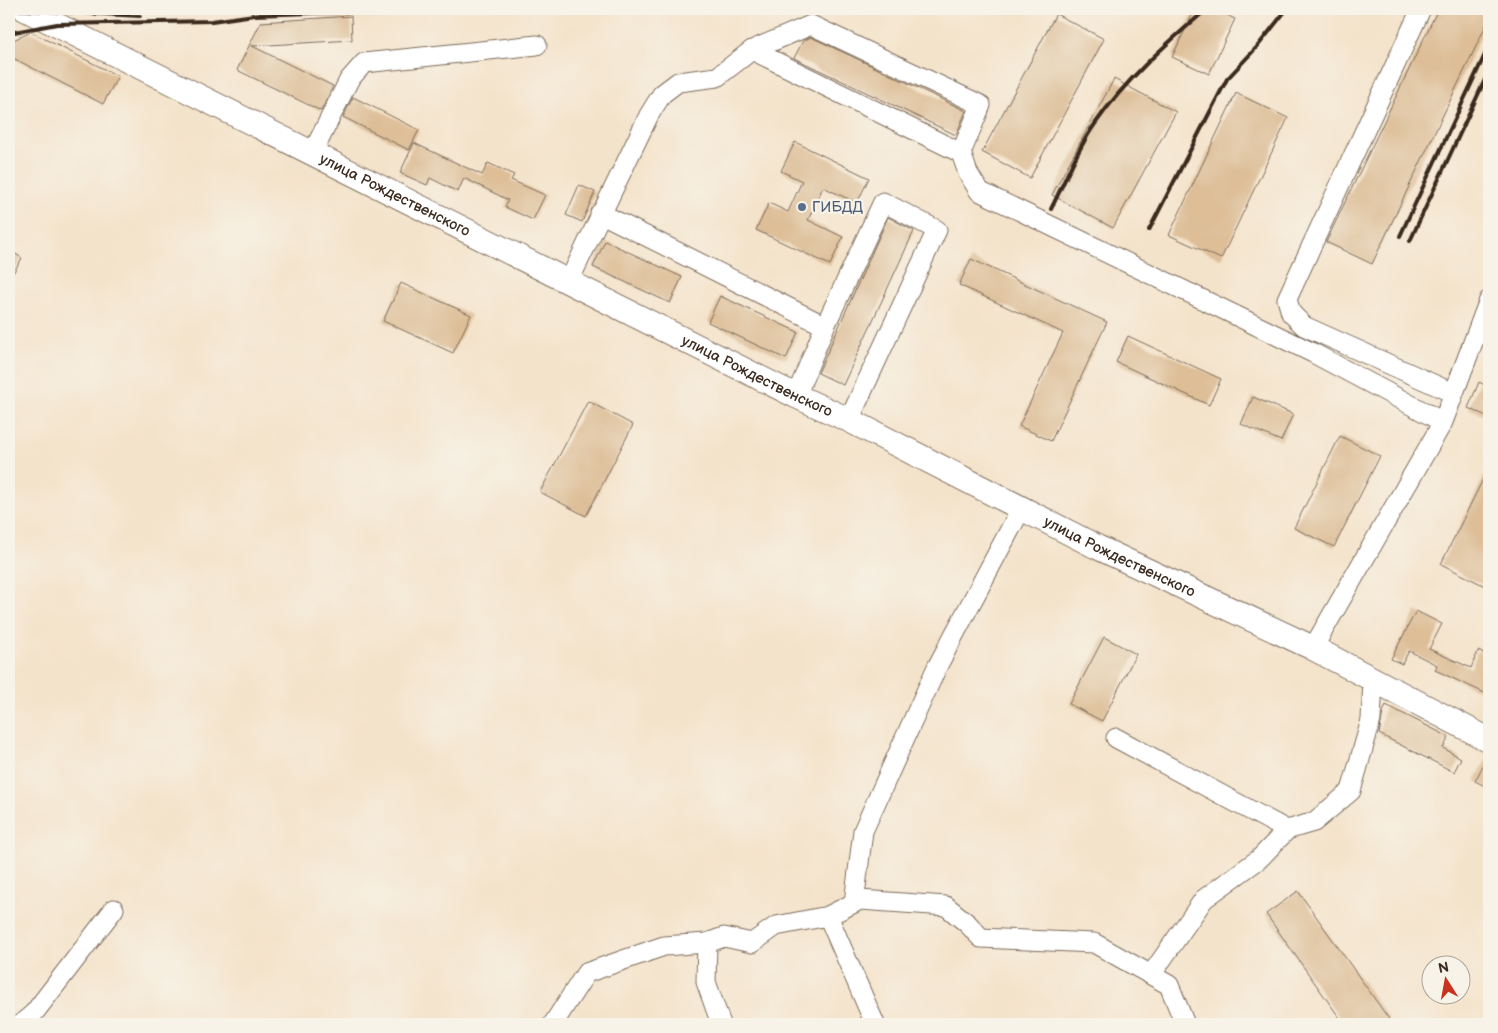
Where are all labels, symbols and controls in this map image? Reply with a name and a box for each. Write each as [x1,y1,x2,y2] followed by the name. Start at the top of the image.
[316,149,473,241] street label: улица Рождественского
[812,198,863,217] place label: ГИБДД
[796,201,808,213] marker: ГИБДД
[678,331,836,421] street label: улица Рождественского
[1040,512,1198,602] street label: улица Рождественского
[1420,956,1470,1006] north arrow
[1437,958,1450,977] text: N

